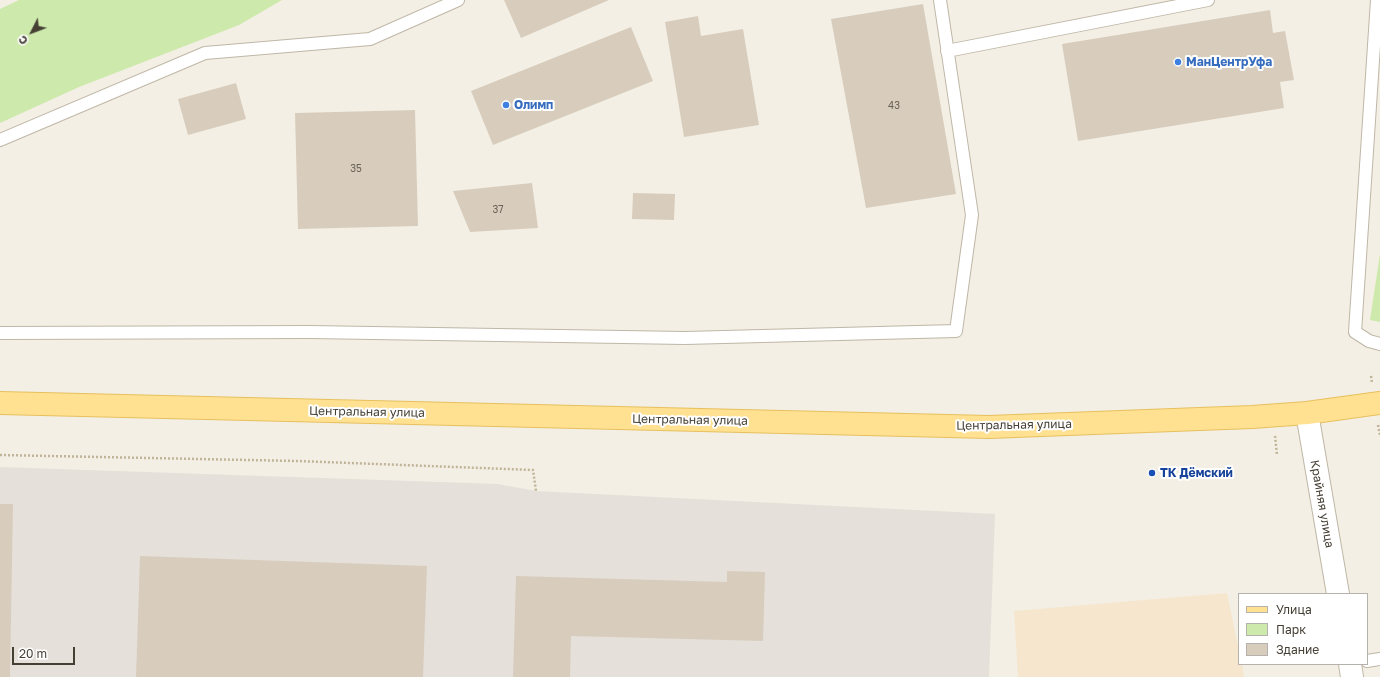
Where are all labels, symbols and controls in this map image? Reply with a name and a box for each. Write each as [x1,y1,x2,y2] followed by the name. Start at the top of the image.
[12,12,52,52] north arrow
[15,33,30,48] text: С
[1186,55,1272,69] place label: МанЦентрУфа
[1173,57,1183,67] marker: МанЦентрУфа
[514,98,553,112] place label: Олимп
[501,100,511,110] marker: Олимп
[888,100,900,112] house number: 43
[350,163,362,175] house number: 35
[492,204,504,216] house number: 37
[309,404,425,420] street label: Центральная улица
[632,412,748,428] street label: Центральная улица
[956,417,1072,433] street label: Центральная улица
[1307,459,1337,549] street label: Крайняя улица
[1160,466,1233,480] place label: ТК Дёмский
[1147,468,1157,478] marker: ТК Дёмский
[1238,593,1368,665] legend
[1276,602,1312,617] text: Улица
[1276,622,1306,637] text: Парк
[14,639,77,665] scale bar
[1276,642,1319,657] text: Здание
[19,646,47,661] text: 20 m

